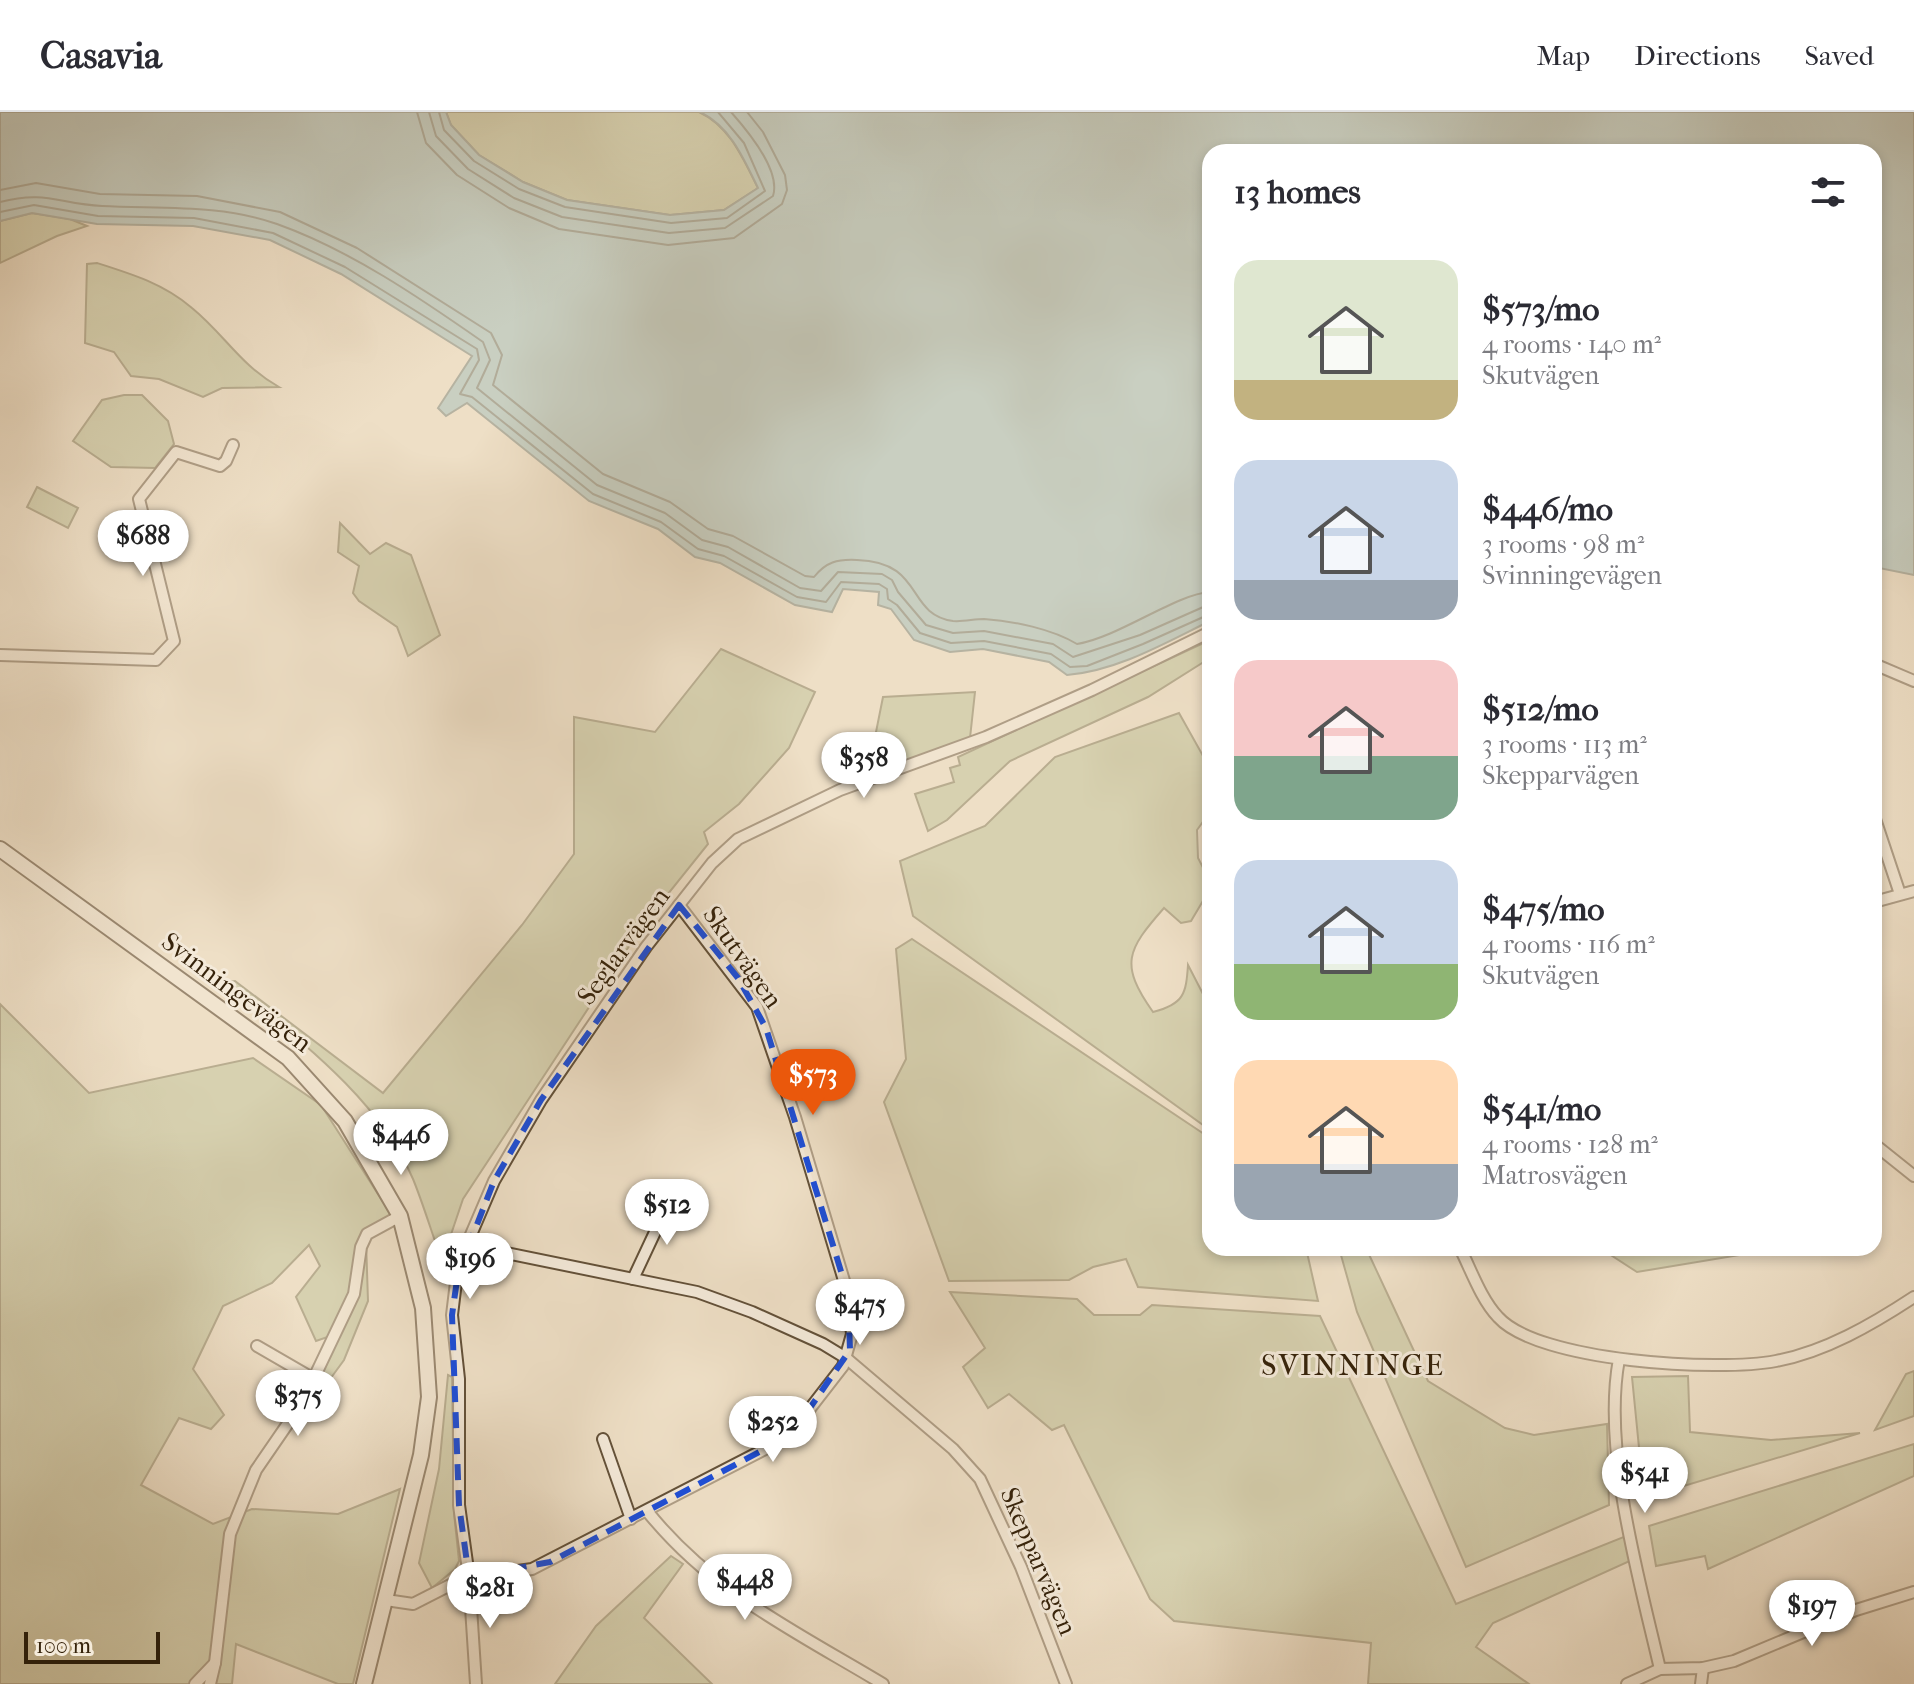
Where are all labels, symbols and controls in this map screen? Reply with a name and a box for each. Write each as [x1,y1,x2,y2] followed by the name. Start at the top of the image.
[40,33,162,78] text: Casavia
[1537,39,1590,72] text: Map
[1634,39,1761,72] text: Directions
[1805,39,1874,72] text: Saved
[1806,170,1850,214] icon: filters
[1234,172,1361,212] text: 13 homes
[1482,289,1599,329] text: $573/mo
[1298,292,1394,388] icon: home
[1482,329,1661,360] text: 4 rooms · 140 m²
[1482,360,1599,391] text: Skutvägen
[1482,489,1613,529] text: $446/mo
[1298,492,1394,588] icon: home
[96,510,190,578] pin: $688
[116,520,170,551] text: $688
[1482,529,1644,560] text: 3 rooms · 98 m²
[1482,560,1662,591] text: Svinningevägen
[1482,689,1599,729] text: $512/mo
[1298,692,1394,788] icon: home
[1482,729,1647,760] text: 3 rooms · 113 m²
[817,732,911,800] pin: $358
[839,742,889,773] text: $358
[1482,760,1639,791] text: Skepparvägen
[571,882,676,1011] street label: Seglarvägen
[1482,889,1605,929] text: $475/mo
[1298,892,1394,988] icon: home
[696,900,789,1014] street label: Skutvägen
[156,926,318,1059] street label: Svinningevägen
[1482,929,1655,960] text: 4 rooms · 116 m²
[1482,960,1599,991] text: Skutvägen
[766,1049,860,1117] pin: $573
[789,1059,837,1090] text: $573
[1482,1089,1601,1129] text: $541/mo
[1298,1092,1394,1188] icon: home
[354,1109,448,1177] pin: $446
[371,1119,431,1150] text: $446
[1482,1129,1658,1160] text: 4 rooms · 128 m²
[1482,1160,1627,1191] text: Matrosvägen
[620,1179,714,1247] pin: $512
[643,1189,691,1220] text: $512
[423,1233,517,1301] pin: $196
[444,1243,496,1274] text: $196
[813,1279,907,1347] pin: $475
[834,1289,886,1320] text: $475
[1261,1348,1445,1383] district label: SVINNINGE
[251,1370,345,1438] pin: $375
[274,1380,322,1411] text: $375
[726,1396,820,1464] pin: $252
[747,1406,799,1437] text: $252
[1598,1447,1692,1515] pin: $541
[1620,1457,1670,1488] text: $541
[994,1483,1084,1640] street label: Skepparvägen
[698,1554,792,1622] pin: $448
[443,1562,537,1630] pin: $281
[716,1564,774,1595] text: $448
[465,1572,515,1603] text: $281
[1765,1580,1859,1648] pin: $197
[1787,1590,1837,1621] text: $197
[24,1628,160,1664] scale bar
[36,1633,91,1659] text: 100 m

